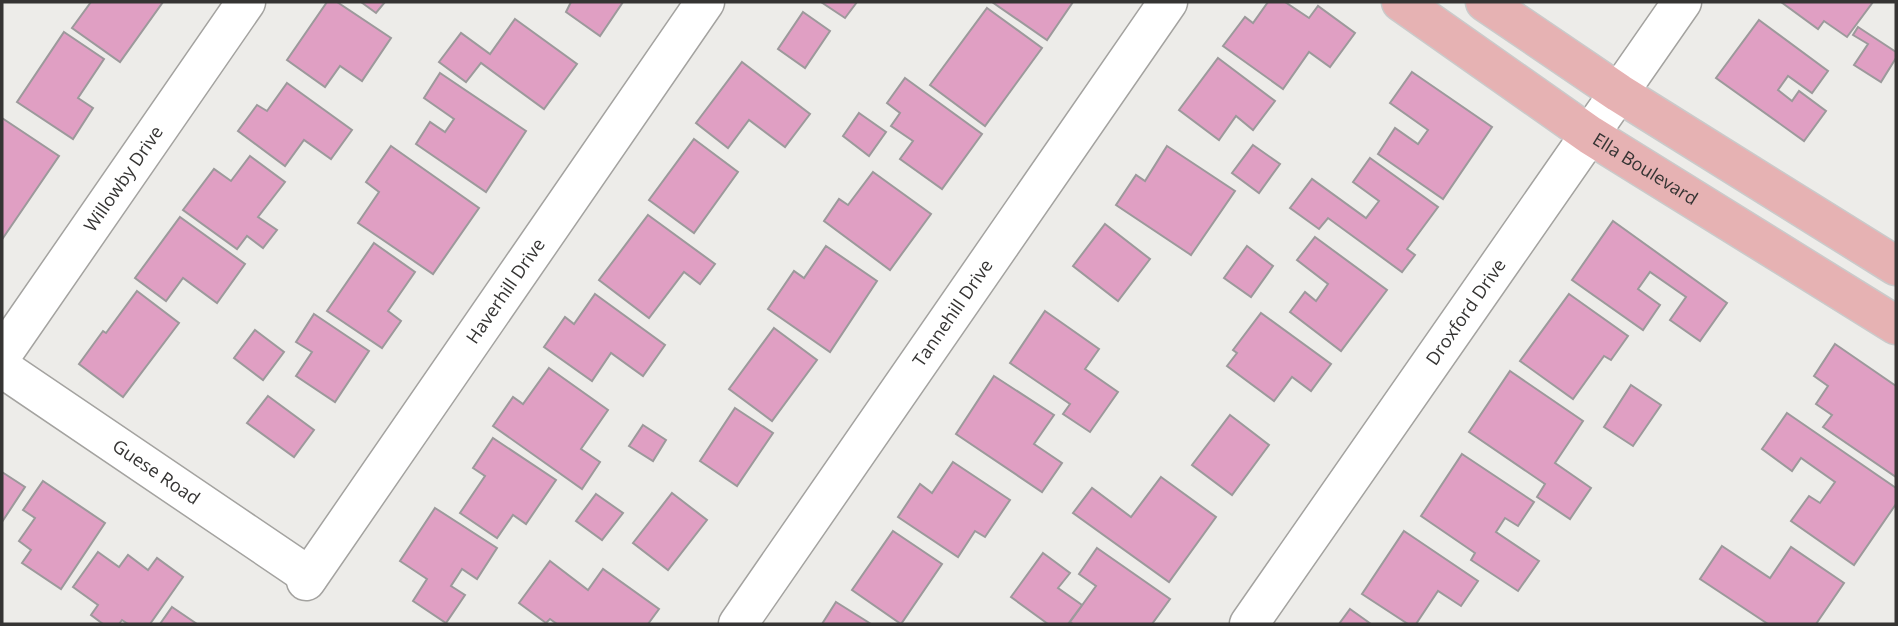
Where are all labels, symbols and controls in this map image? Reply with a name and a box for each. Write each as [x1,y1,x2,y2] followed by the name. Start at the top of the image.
[78,121,168,236] street label: Willowby Drive
[1589,127,1703,210] street label: Ella Boulevard
[460,233,550,348] street label: Haverhill Drive
[907,254,998,371] street label: Tannehill Drive
[1420,254,1511,370] street label: Droxford Drive
[108,433,205,510] street label: Guese Road

